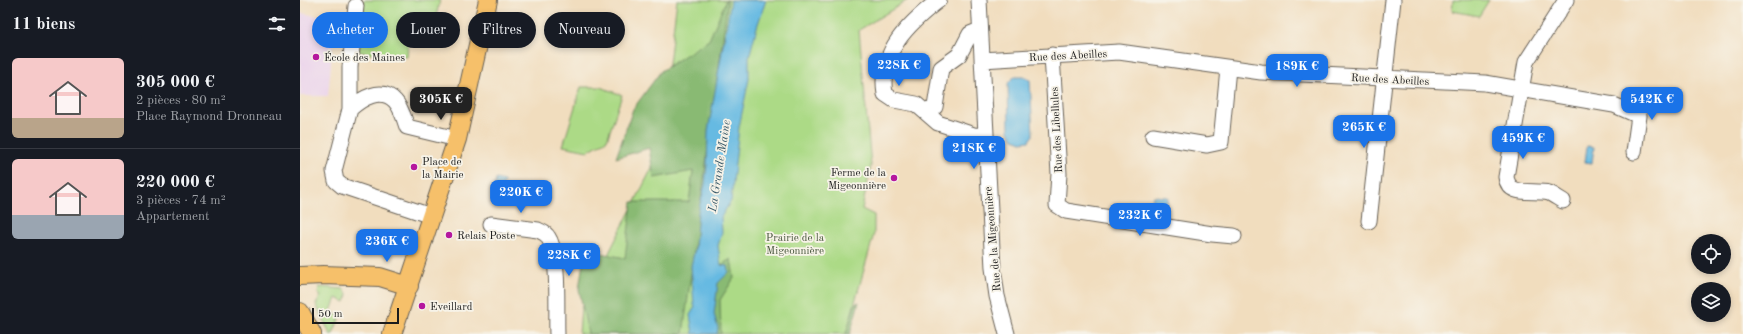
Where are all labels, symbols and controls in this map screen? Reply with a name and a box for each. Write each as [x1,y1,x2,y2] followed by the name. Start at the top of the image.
[312,12,388,48] chip: Acheter
[396,12,460,48] chip: Louer
[468,12,536,48] chip: Filtres
[544,12,625,48] chip: Nouveau
[266,13,288,35] icon: filters
[12,16,75,33] text: 11 biens
[1029,49,1108,64] street label: Rue des Abeilles
[324,51,405,64] place label: École des Maines
[311,52,321,62] marker: École des Maines
[866,53,932,87] pin: 228K €
[1264,54,1330,88] pin: 189K €
[877,59,921,72] text: 228K €
[1275,60,1319,73] text: 189K €
[1350,73,1430,88] street label: Rue des Abeilles
[44,74,92,122] icon: home
[136,74,215,91] text: 305 000 €
[1050,86,1065,173] street label: Rue des Libellules
[408,87,474,121] pin: 305K €
[1619,87,1685,121] pin: 542K €
[419,93,463,106] text: 305K €
[1630,93,1674,106] text: 542K €
[136,94,226,107] text: 2 pièces · 80 m²
[136,110,282,123] text: Place Raymond Dronneau
[1331,115,1397,149] pin: 265K €
[707,119,733,214] water label: La Grande Maine
[1342,121,1386,134] text: 265K €
[1490,126,1556,160] pin: 459K €
[1501,132,1545,145] text: 459K €
[941,136,1007,170] pin: 218K €
[952,142,996,155] text: 218K €
[422,157,464,181] place label: Place de la Mairie
[409,162,419,172] marker: Place de la Mairie
[828,168,887,192] place label: Ferme de la Migeonnière
[889,173,899,183] marker: Ferme de la Migeonnière
[136,174,215,191] text: 220 000 €
[44,175,92,223] icon: home
[488,180,554,214] pin: 220K €
[499,186,543,199] text: 220K €
[983,186,1004,292] street label: Rue de la Migeonnière
[136,194,226,207] text: 3 pièces · 74 m²
[1107,203,1173,237] pin: 232K €
[1118,209,1162,222] text: 232K €
[136,210,210,223] text: Appartement
[354,229,420,263] pin: 236K €
[444,230,454,240] marker: Relais Poste
[457,231,515,242] place label: Relais Poste
[766,233,825,257] park label: Prairie de la Migeonnière
[1691,234,1731,322] map controls
[1691,234,1731,274] button: locate
[365,235,409,248] text: 236K €
[536,243,602,277] pin: 228K €
[547,249,591,262] text: 228K €
[1691,282,1731,322] button: layers
[417,301,427,311] marker: Eveillard
[430,302,473,313] place label: Eveillard
[312,306,399,325] scale bar
[318,309,343,320] text: 50 m

